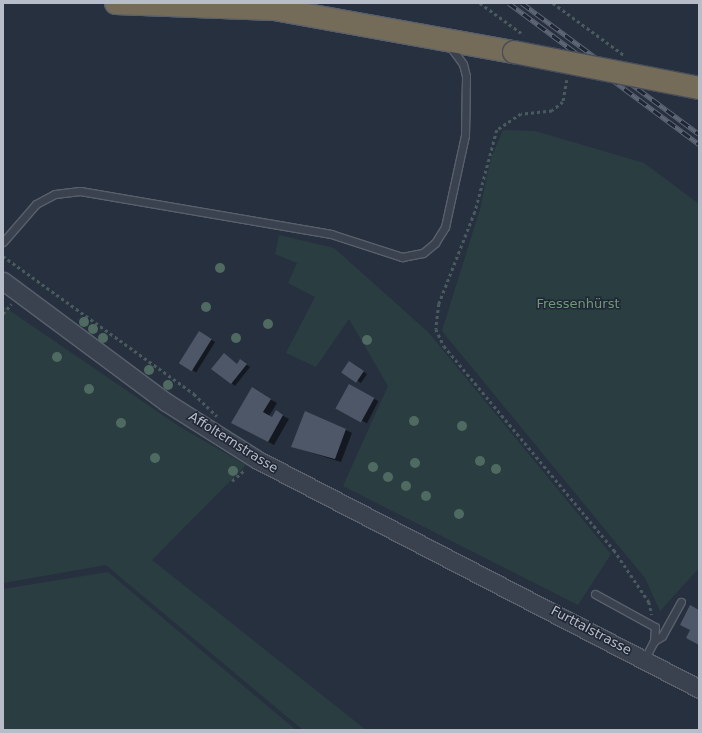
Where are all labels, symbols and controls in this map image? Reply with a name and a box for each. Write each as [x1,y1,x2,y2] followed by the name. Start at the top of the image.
[536,296,620,312] park label: Fressenhürst
[185,409,281,477] street label: Affolternstrasse
[548,603,634,659] street label: Furttalstrasse

